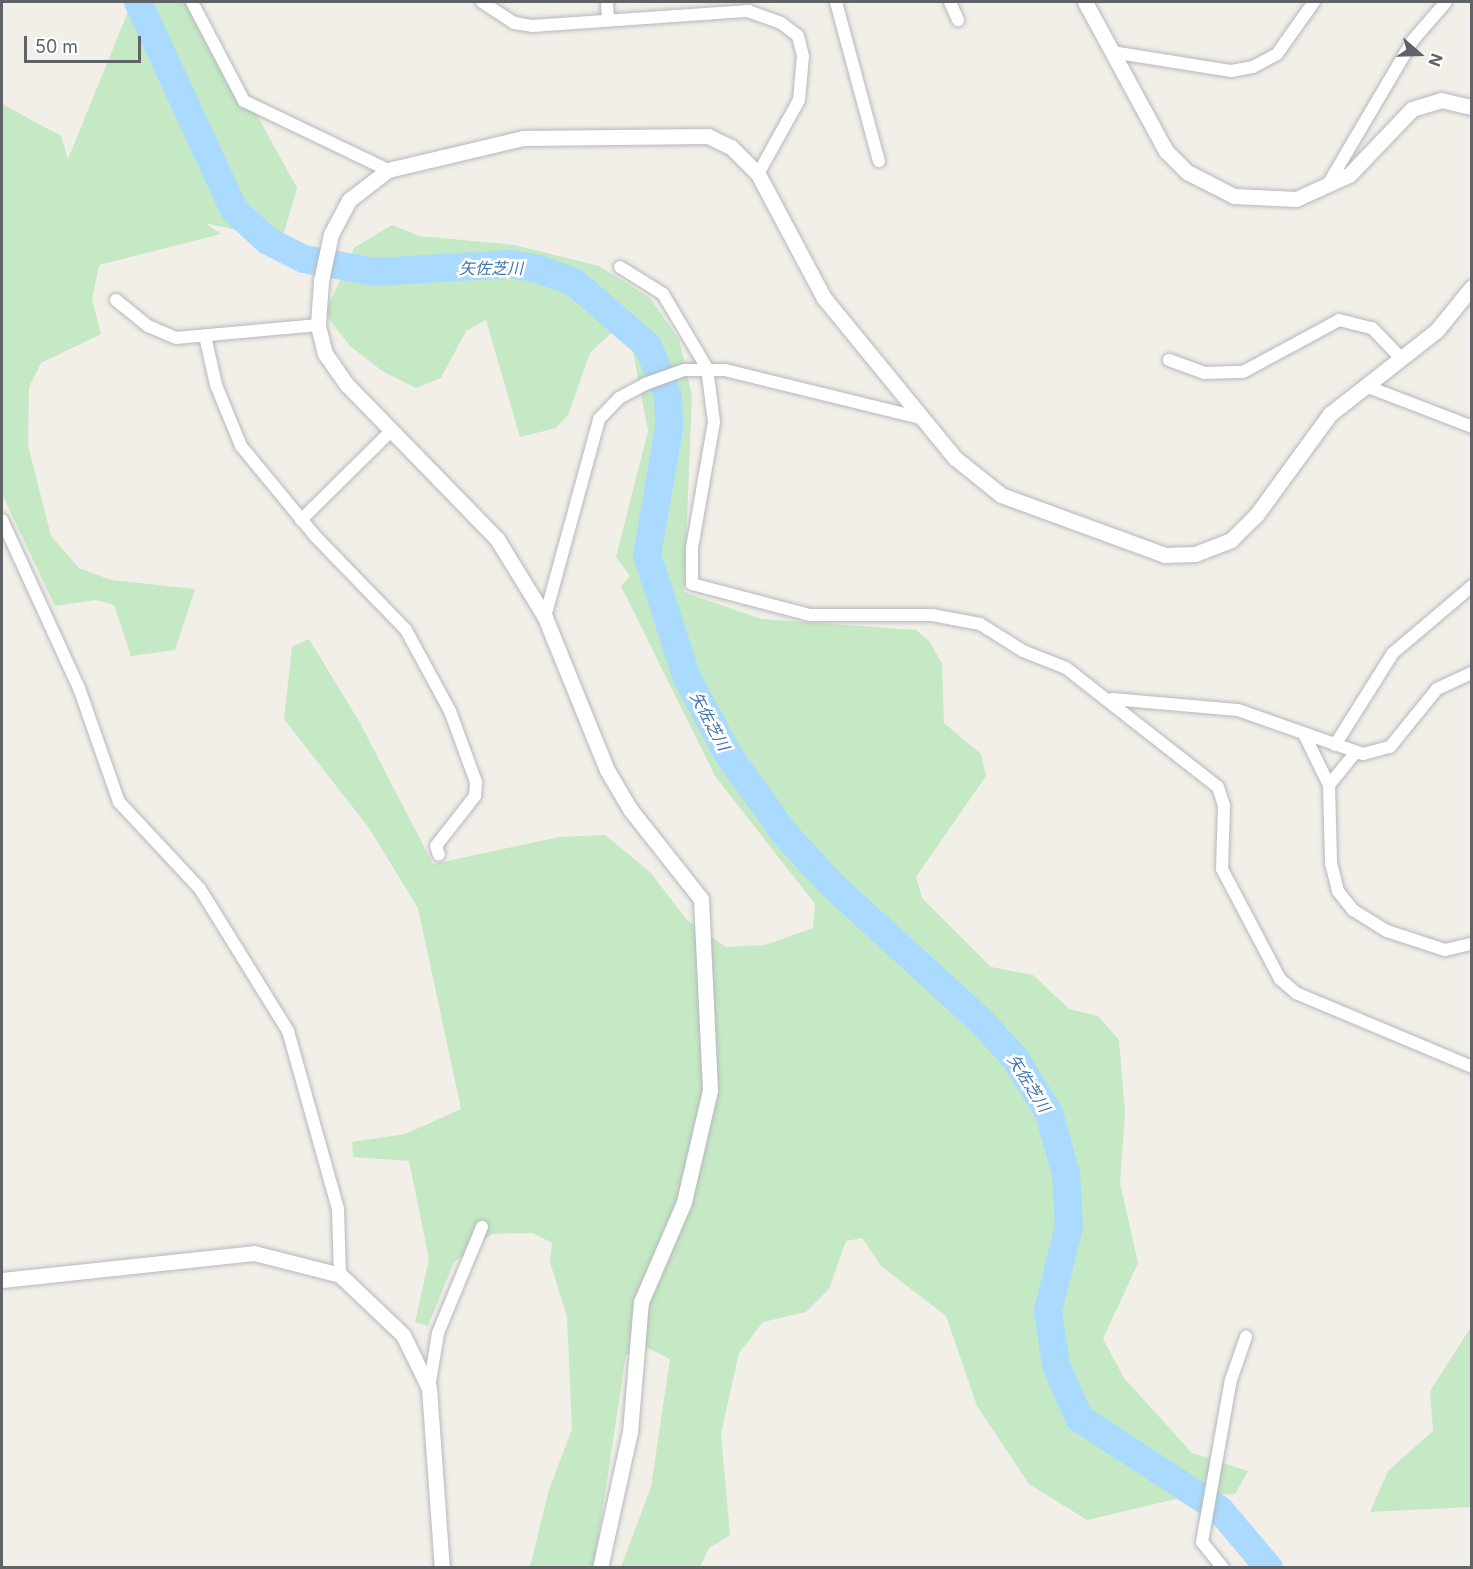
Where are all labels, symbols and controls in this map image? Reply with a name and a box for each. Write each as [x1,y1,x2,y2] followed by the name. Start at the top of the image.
[27,24,144,62] scale bar
[1389,24,1449,84] north arrow
[35,36,78,57] text: 50 m
[1424,51,1447,69] text: N
[459,258,523,278] water label: 矢佐芝川
[687,688,733,754] water label: 矢佐芝川
[1004,1051,1054,1115] water label: 矢佐芝川

